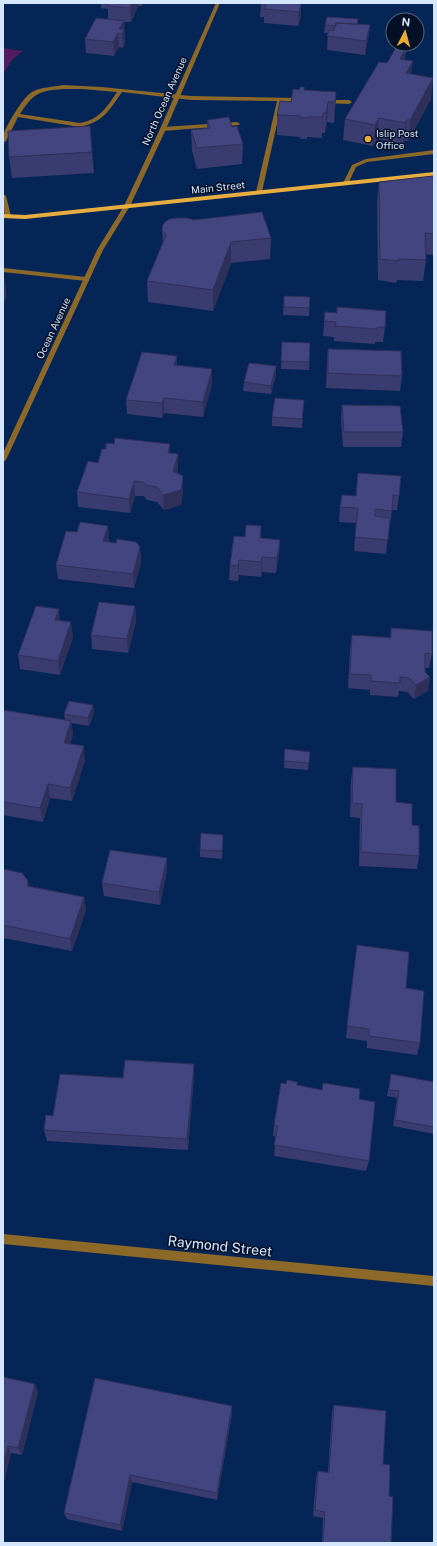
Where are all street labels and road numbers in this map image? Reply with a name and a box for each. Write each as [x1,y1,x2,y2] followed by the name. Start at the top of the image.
[139,55,189,147] street label: North Ocean Avenue
[190,178,246,196] street label: Main Street
[34,295,73,361] street label: Ocean Avenue
[167,1233,273,1259] street label: Raymond Street

